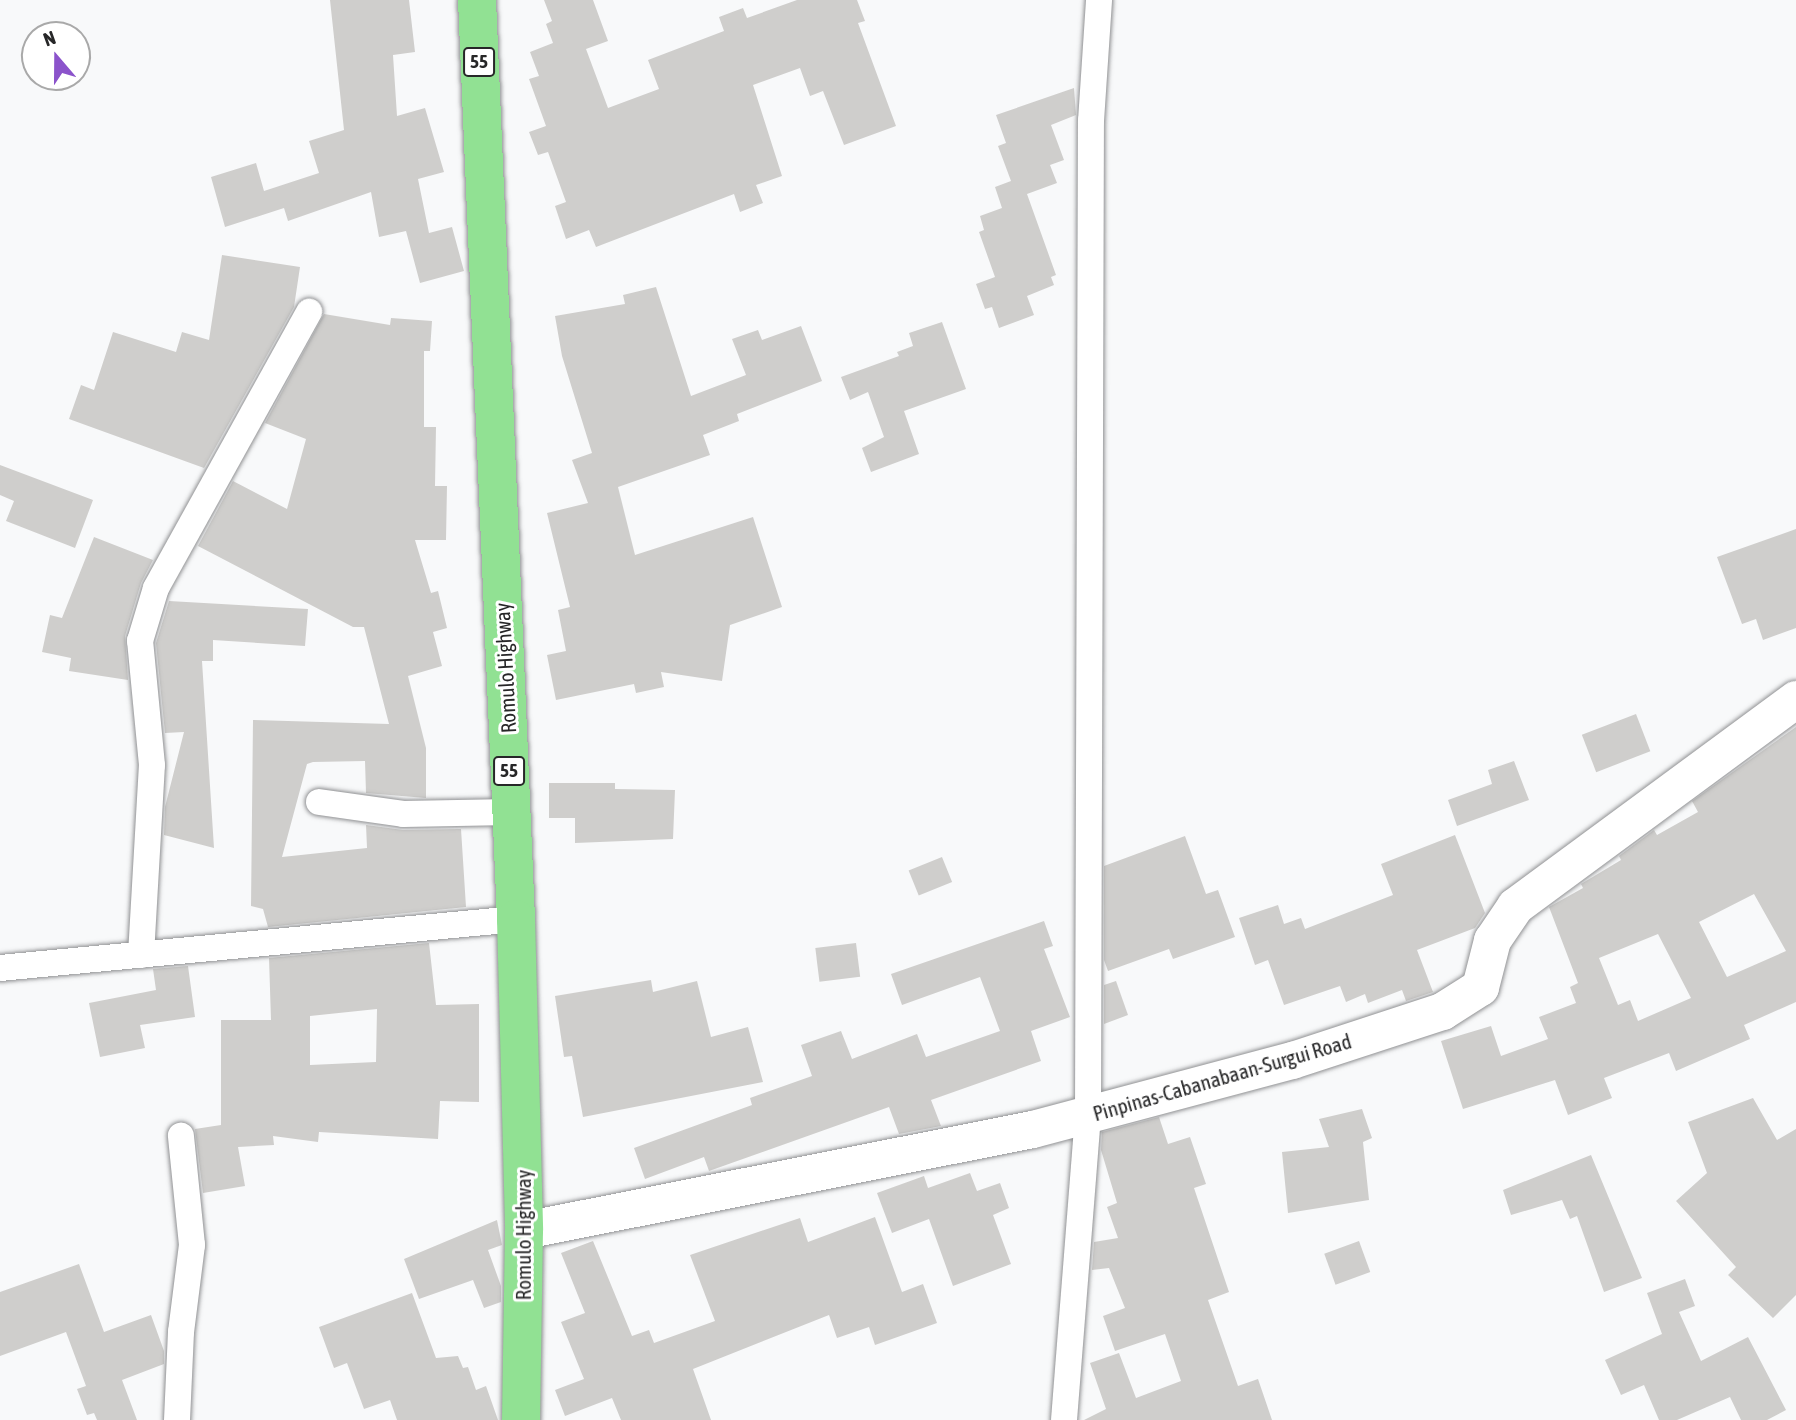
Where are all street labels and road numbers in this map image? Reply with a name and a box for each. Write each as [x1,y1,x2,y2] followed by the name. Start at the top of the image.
[462,46,496,78] road number: 55
[489,602,521,734] street label: Romulo Highway
[491,756,526,786] road number: 55
[1090,1028,1354,1126] street label: Pinpinas-Cabanabaan-Surgui Road
[510,1170,536,1300] street label: Romulo Highway

